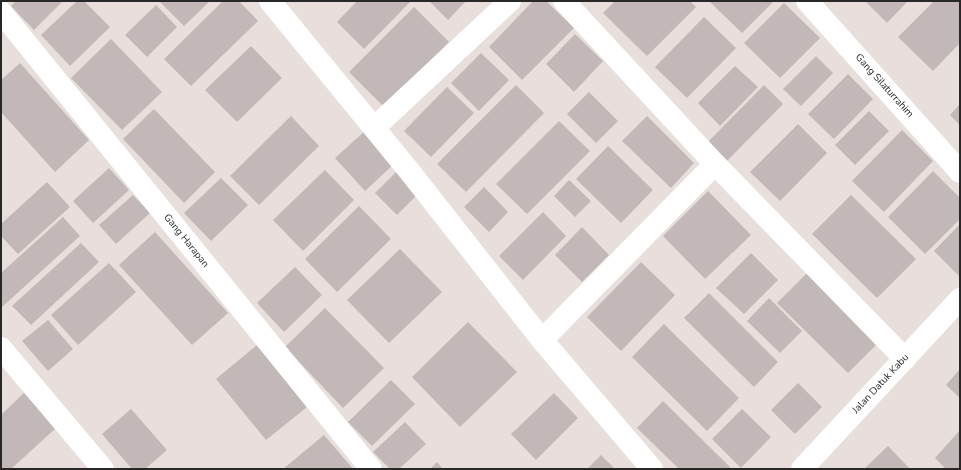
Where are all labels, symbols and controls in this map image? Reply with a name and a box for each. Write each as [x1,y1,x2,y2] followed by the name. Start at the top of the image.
[852,52,916,120] street label: Gang Silaturrahim
[161,212,211,270] street label: Gang Harapan
[850,352,912,416] street label: Jalan Datuk Kabu

